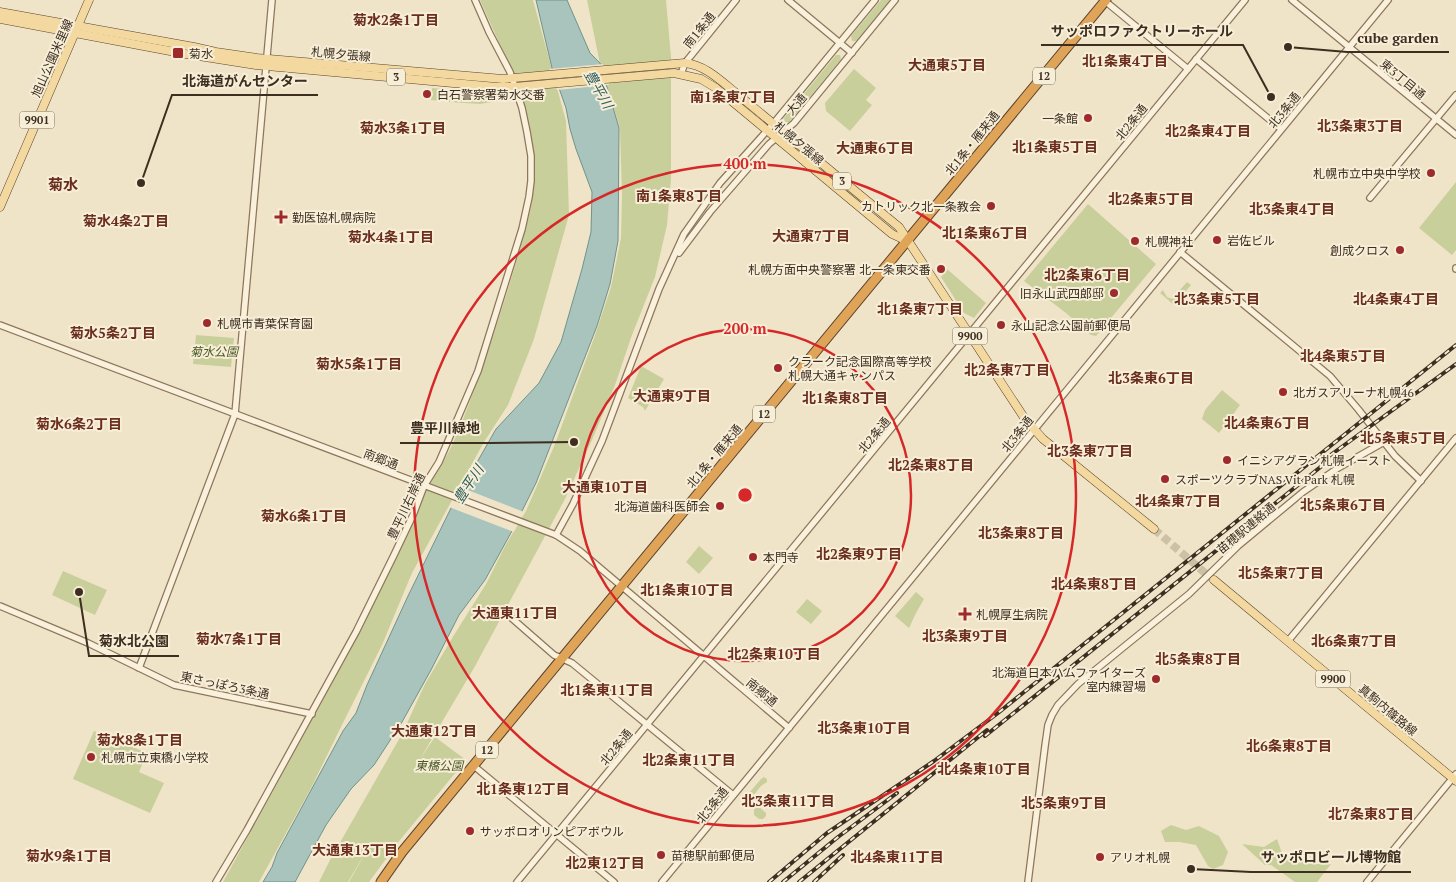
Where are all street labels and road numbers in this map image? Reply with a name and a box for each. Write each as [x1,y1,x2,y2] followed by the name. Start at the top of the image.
[680,9,718,51] street label: 南1条通
[28,17,76,99] street label: 旭山公園米里線
[310,44,372,64] street label: 札幌夕張線
[1377,56,1429,102] street label: 東3丁目通
[387,68,405,86] road number: 3
[1033,68,1055,84] road number: 12
[1265,89,1303,131] street label: 北3条通
[783,90,809,118] street label: 大通
[1112,101,1150,143] street label: 北2条通
[942,108,1002,178] street label: 北1条・雁来通
[20,112,54,128] road number: 9901
[771,118,827,168] street label: 札幌夕張線
[833,172,851,190] road number: 3
[952,328,988,344] road number: 9900
[753,406,775,422] road number: 12
[998,413,1036,455] street label: 北3条通
[855,414,893,456] street label: 北2条通
[683,421,745,491] street label: 北1条・雁来通
[362,446,400,472] street label: 南郷通
[384,470,428,542] street label: 豊平川右岸通
[1214,499,1278,557] street label: 苗穂駅連絡通
[179,668,271,702] street label: 東さっぽろ3条通
[1316,671,1350,688] road number: 9900
[743,675,781,709] street label: 南郷通
[1356,681,1420,739] street label: 真駒内篠路線
[597,726,635,768] street label: 北2条通
[476,742,498,758] road number: 12
[693,784,731,826] street label: 北3条通

